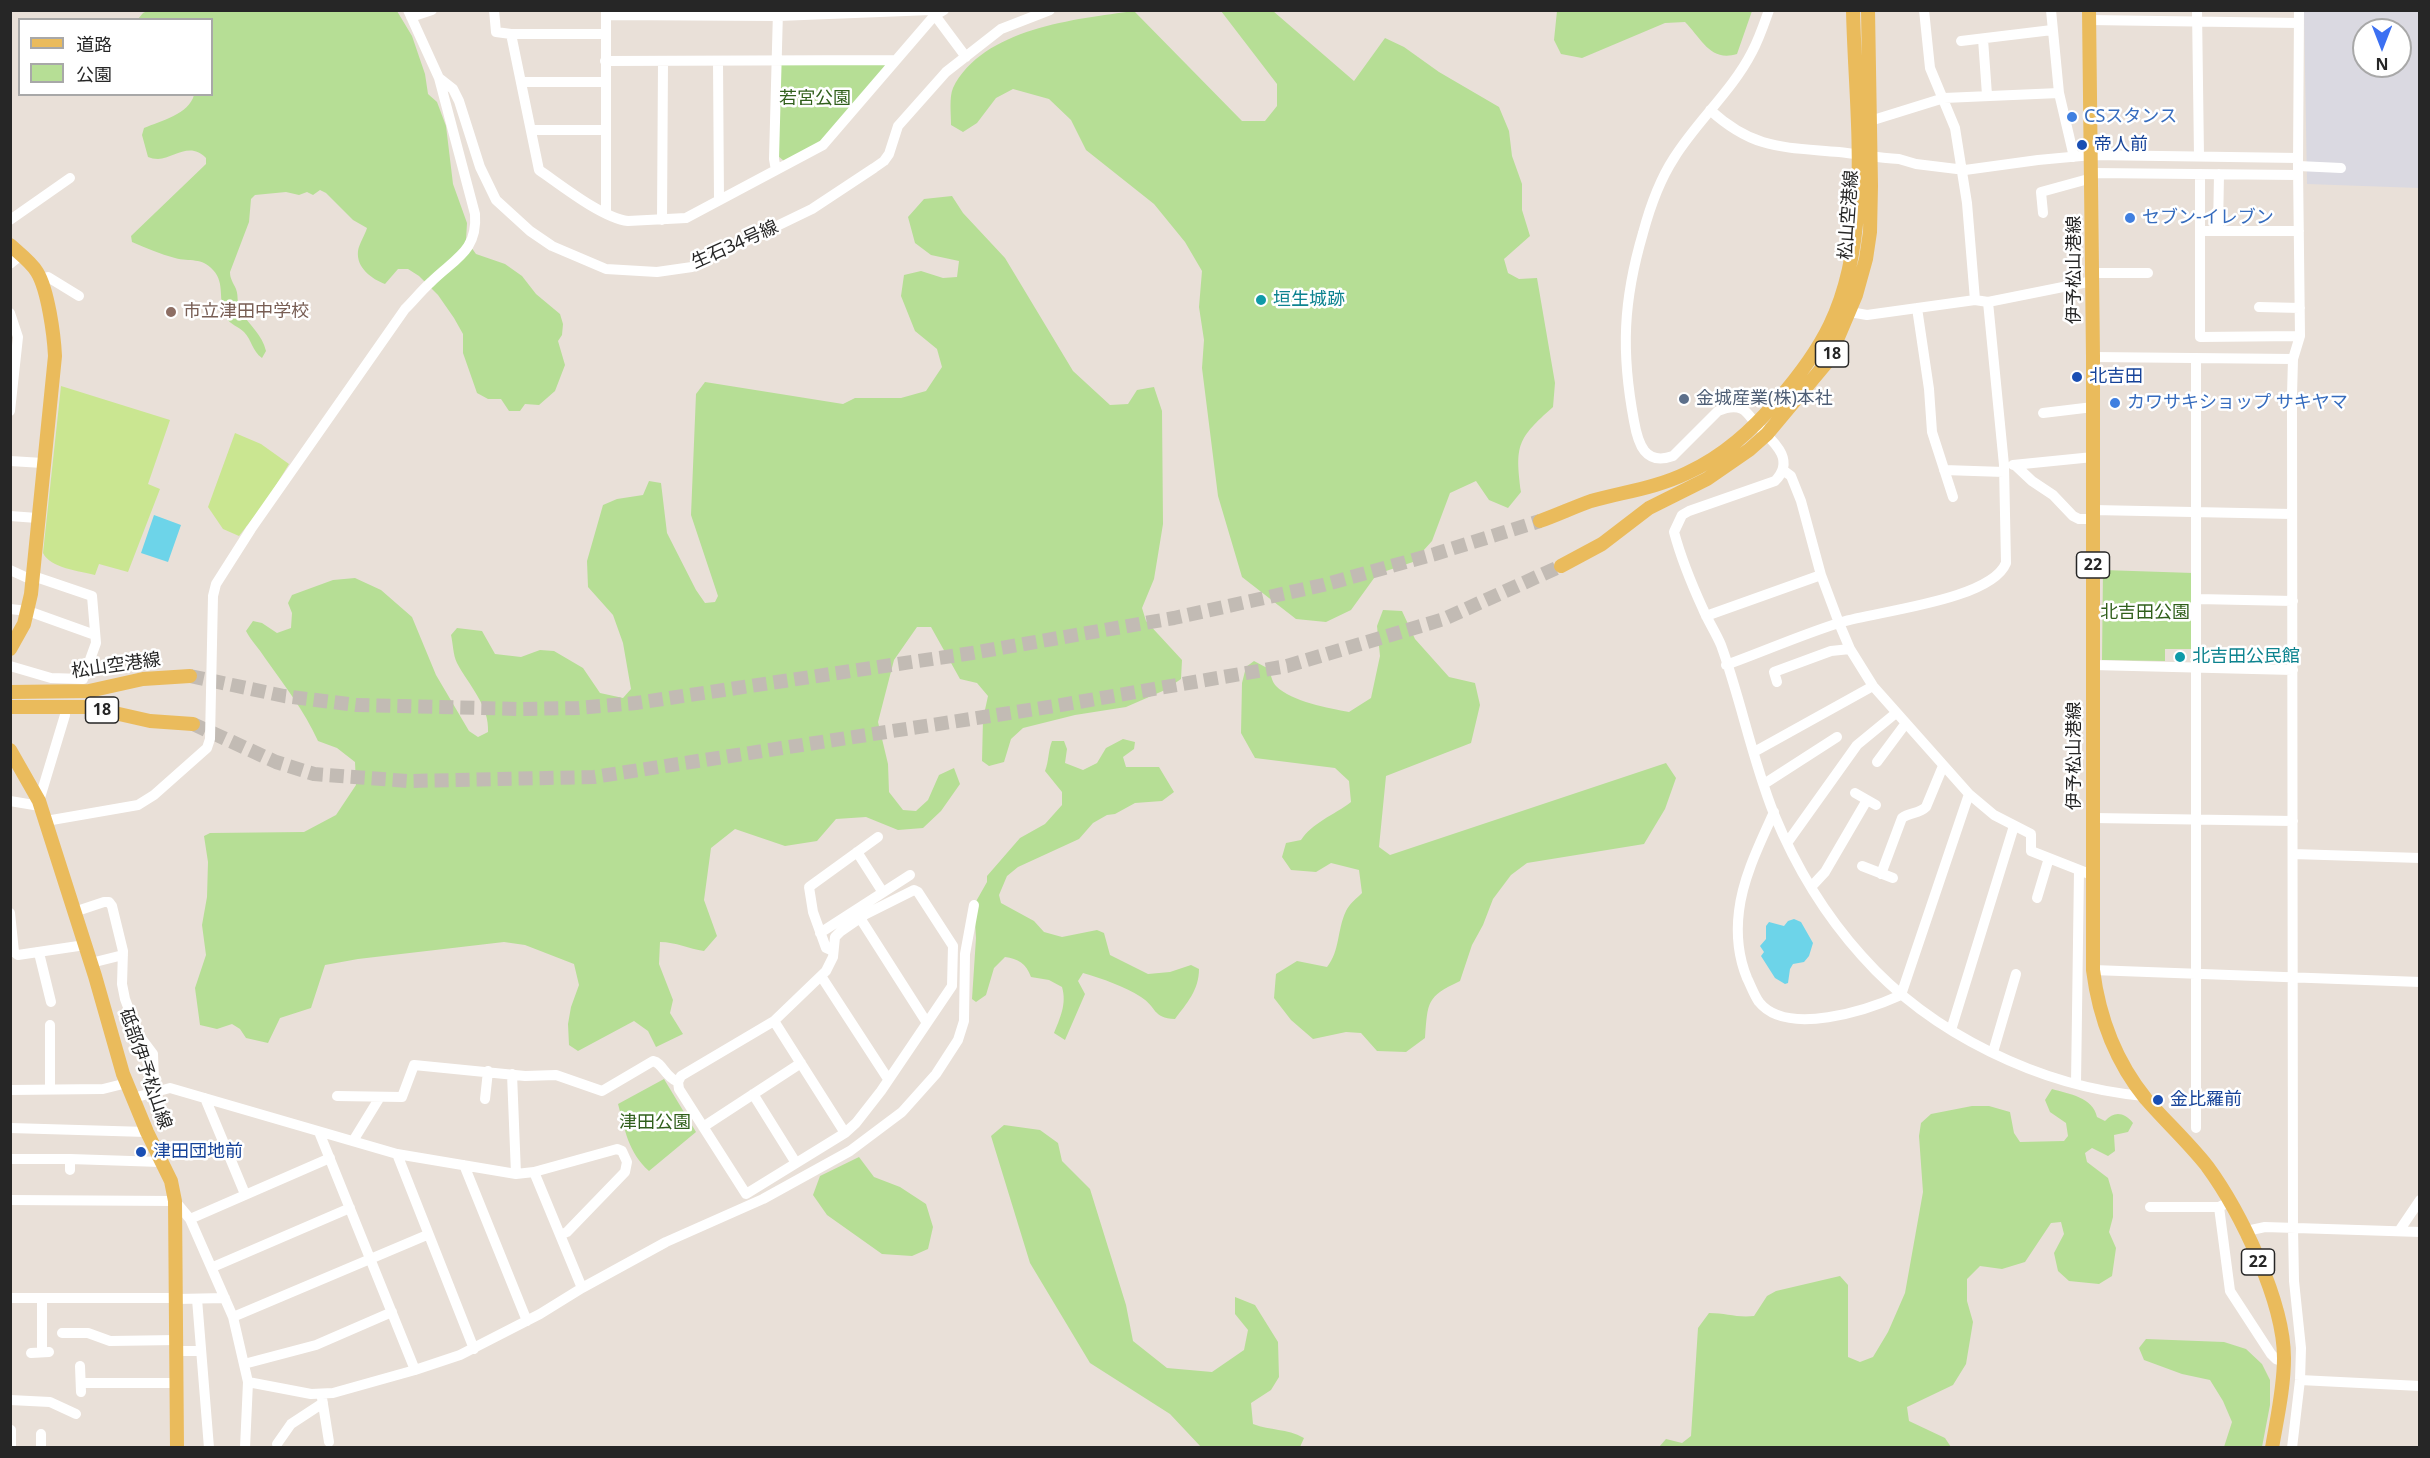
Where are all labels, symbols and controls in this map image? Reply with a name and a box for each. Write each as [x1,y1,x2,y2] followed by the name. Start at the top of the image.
[18,18,213,96] legend
[2352,18,2412,78] north arrow
[76,32,112,56] text: 道路
[2376,53,2389,75] text: N
[76,62,112,86] text: 公園
[779,88,851,110] park label: 若宮公園
[2084,106,2177,128] place label: CSスタンス
[2065,110,2079,124] marker: CSスタンス
[2094,134,2148,156] place label: 帝人前
[2075,138,2089,152] marker: 帝人前
[1835,169,1863,261] street label: 松山空港線
[2142,207,2274,229] place label: セブン-イレブン
[2123,211,2137,225] marker: セブン-イレブン
[688,216,782,274] street label: 生石34号線
[2064,216,2086,324] street label: 伊予松山港線
[1273,289,1345,311] place label: 垣生城跡
[1254,293,1268,307] marker: 垣生城跡
[183,301,309,323] place label: 市立津田中学校
[164,305,178,319] marker: 市立津田中学校
[1816,341,1848,367] road number: 18
[2089,366,2143,388] place label: 北吉田
[2070,370,2084,384] marker: 北吉田
[1696,388,1833,410] place label: 金城産業(株)本社
[1677,392,1691,406] marker: 金城産業(株)本社
[2127,392,2348,414] place label: カワサキショップ サキヤマ
[2108,396,2122,410] marker: カワサキショップ サキヤマ
[2076,552,2110,578] road number: 22
[2100,602,2190,624] park label: 北吉田公園
[2192,646,2300,668] place label: 北吉田公民館
[70,649,162,683] street label: 松山空港線
[2173,650,2187,664] marker: 北吉田公民館
[86,697,118,723] road number: 18
[2064,702,2086,810] street label: 伊予松山港線
[114,1006,176,1132] street label: 砥部伊予松山線
[2170,1089,2242,1111] place label: 金比羅前
[2151,1093,2165,1107] marker: 金比羅前
[619,1112,691,1134] park label: 津田公園
[153,1141,243,1163] place label: 津田団地前
[134,1145,148,1159] marker: 津田団地前
[2242,1249,2274,1275] road number: 22

